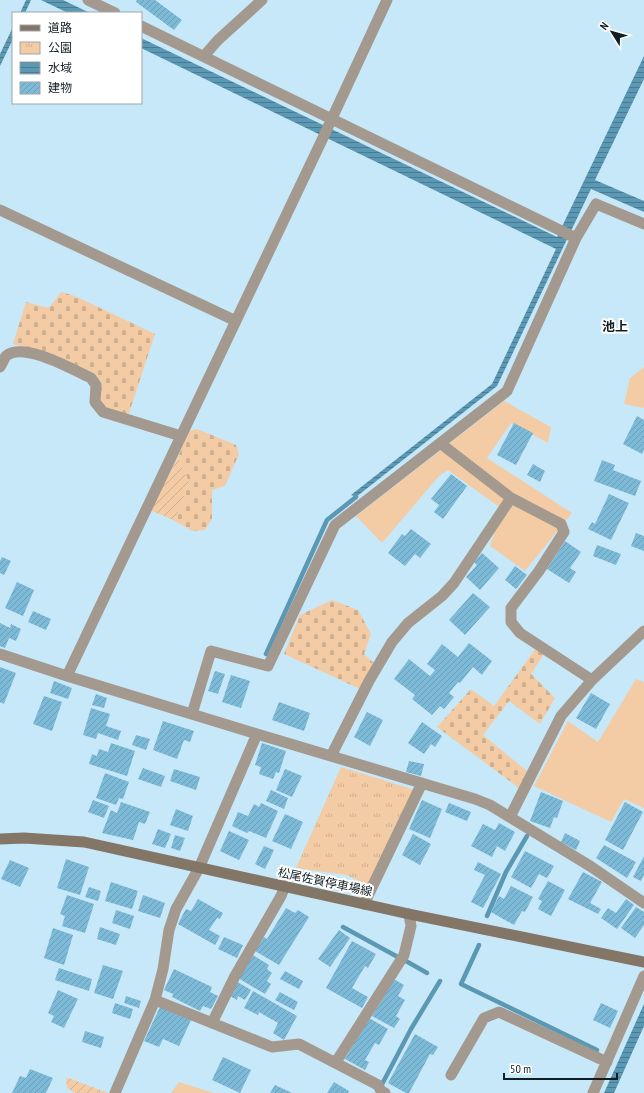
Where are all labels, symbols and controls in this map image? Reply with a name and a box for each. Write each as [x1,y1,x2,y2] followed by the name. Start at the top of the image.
[12,12,142,104] legend
[592,12,632,52] north arrow
[597,19,611,33] text: N
[48,20,72,35] text: 道路
[48,40,72,55] text: 公園
[48,60,72,75] text: 水域
[48,80,72,95] text: 建物
[602,318,628,335] district label: 池上
[277,864,374,899] street label: 松尾佐賀停車場線
[504,1055,617,1081] scale bar
[510,1061,531,1076] text: 50 m

